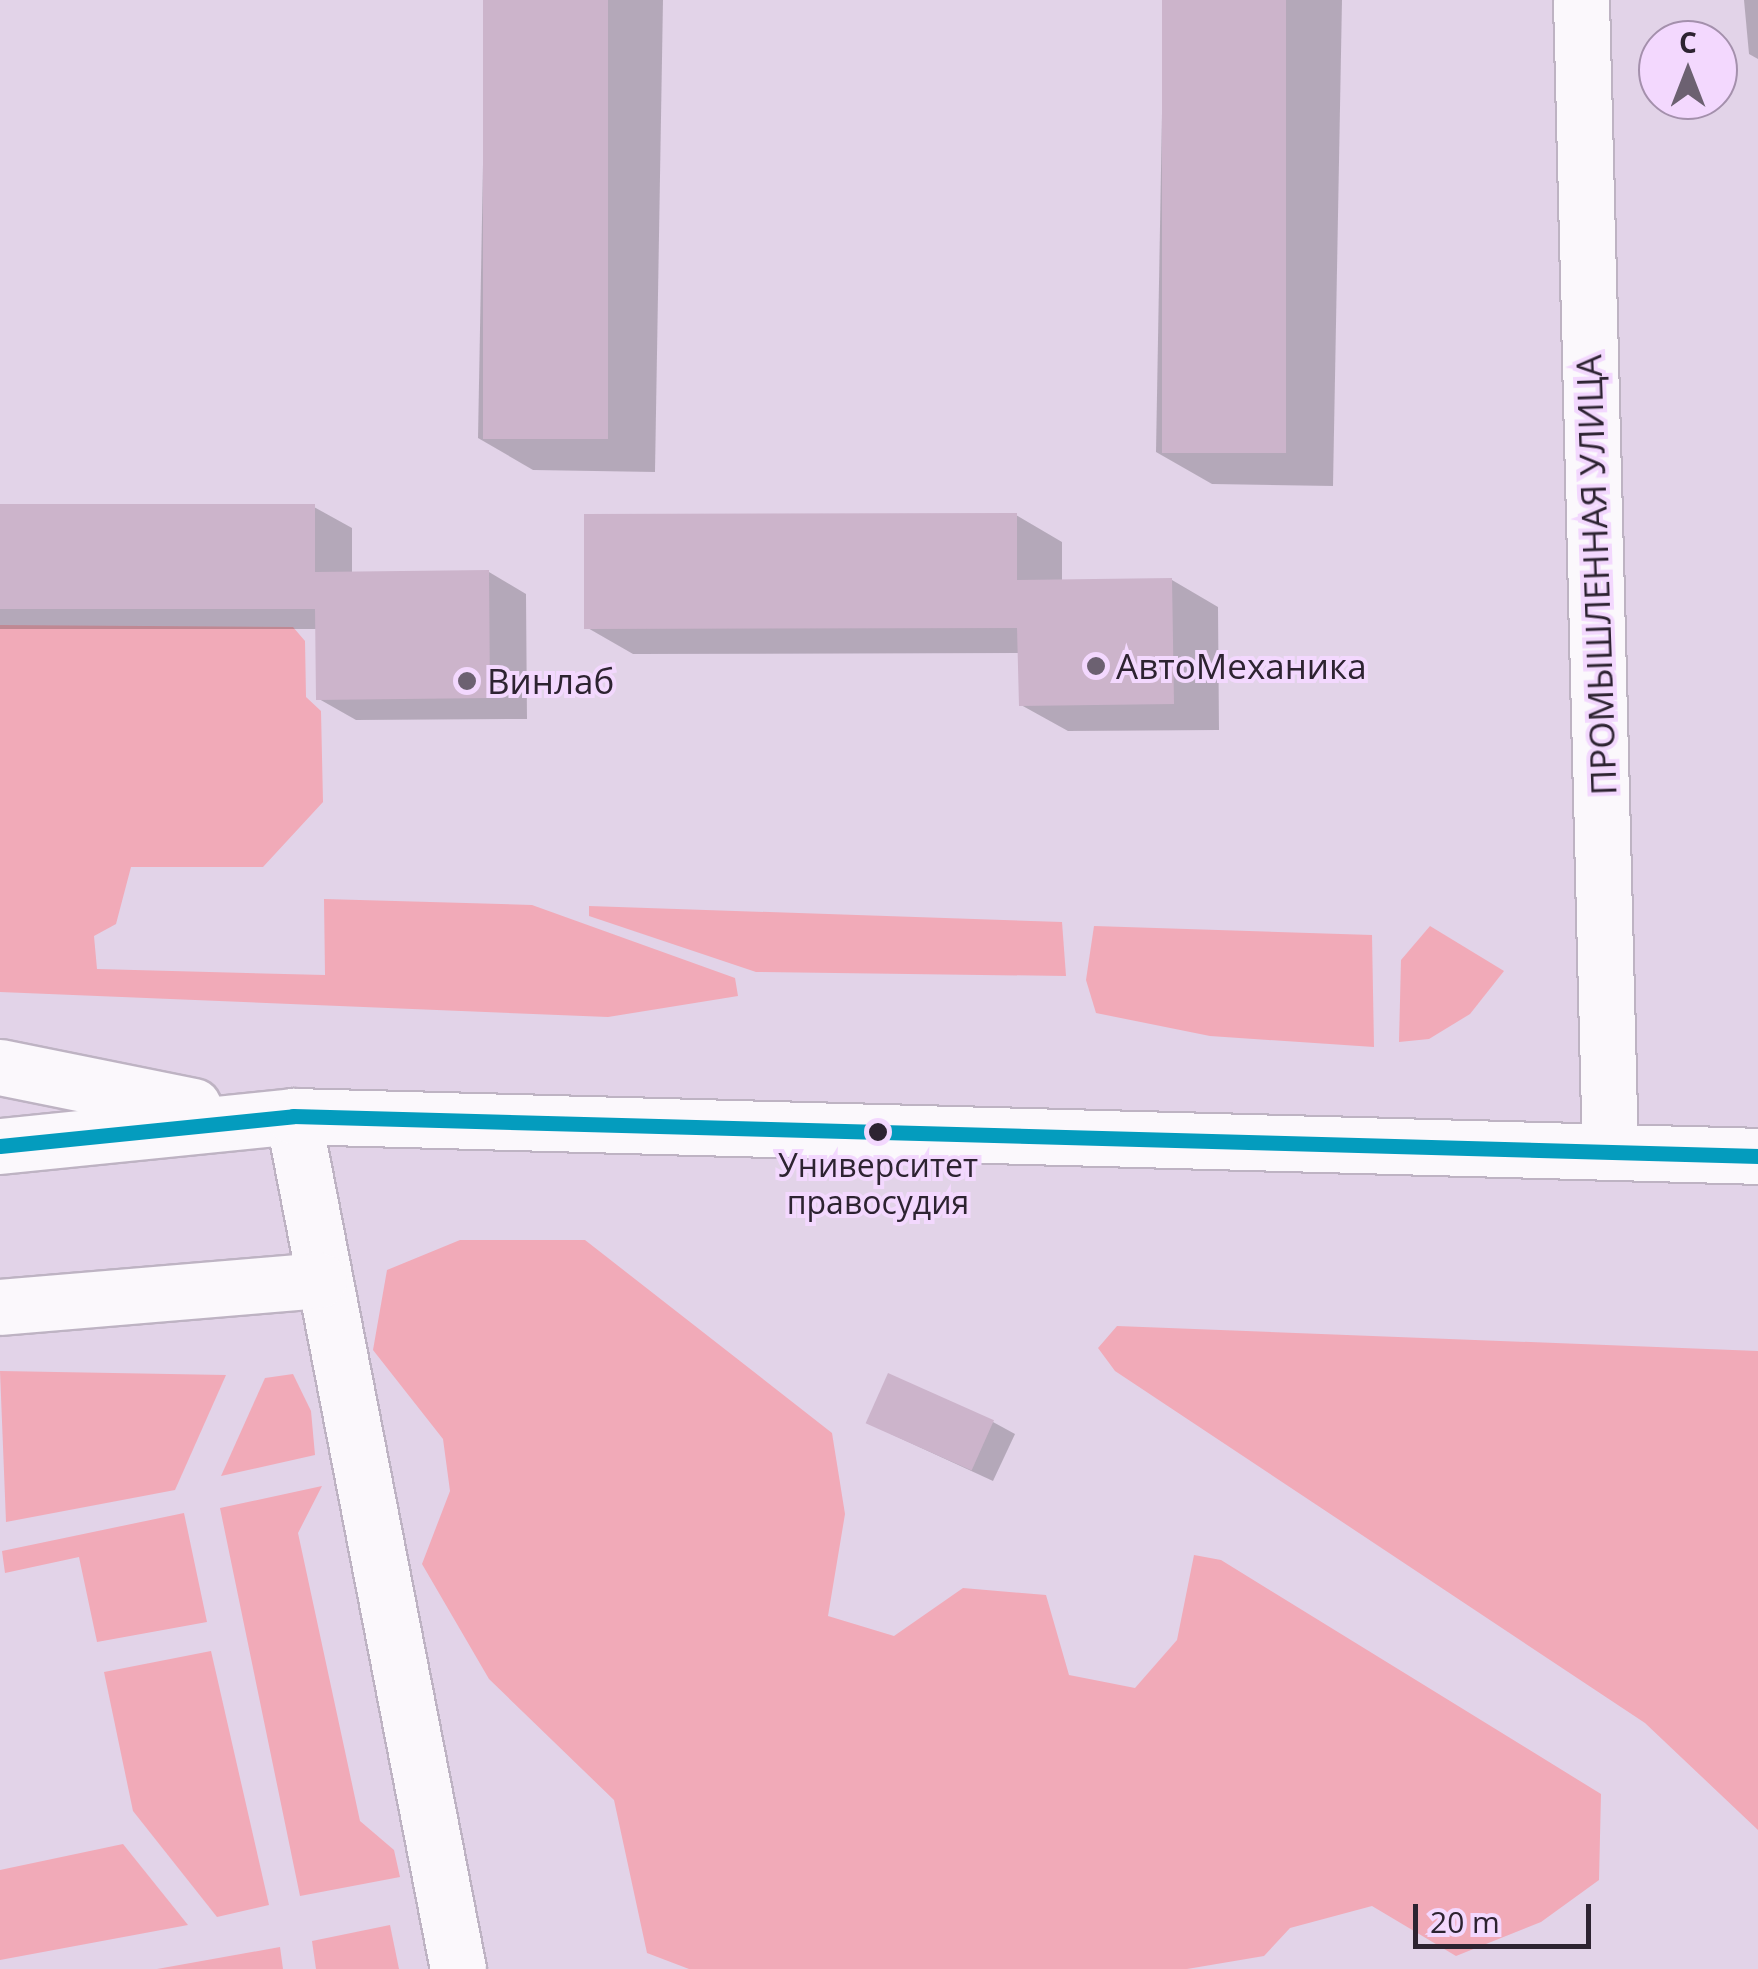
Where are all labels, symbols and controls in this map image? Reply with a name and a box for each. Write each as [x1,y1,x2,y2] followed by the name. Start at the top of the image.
[1638,20,1738,120] north arrow
[1679,23,1697,61] text: С
[1567,354,1625,796] street label: ПРОМЫШЛЕННАЯ УЛИЦА
[1116,645,1367,687] place label: АвтоМеханика
[1085,655,1107,677] marker: АвтоМеханика
[487,660,614,702] place label: Винлаб
[456,670,478,692] marker: Винлаб
[868,1122,888,1142] marker: Университет правосудия
[778,1147,978,1222] place label: Университет правосудия
[1418,1884,1596,1946] scale bar
[1430,1901,1500,1942] text: 20 m

